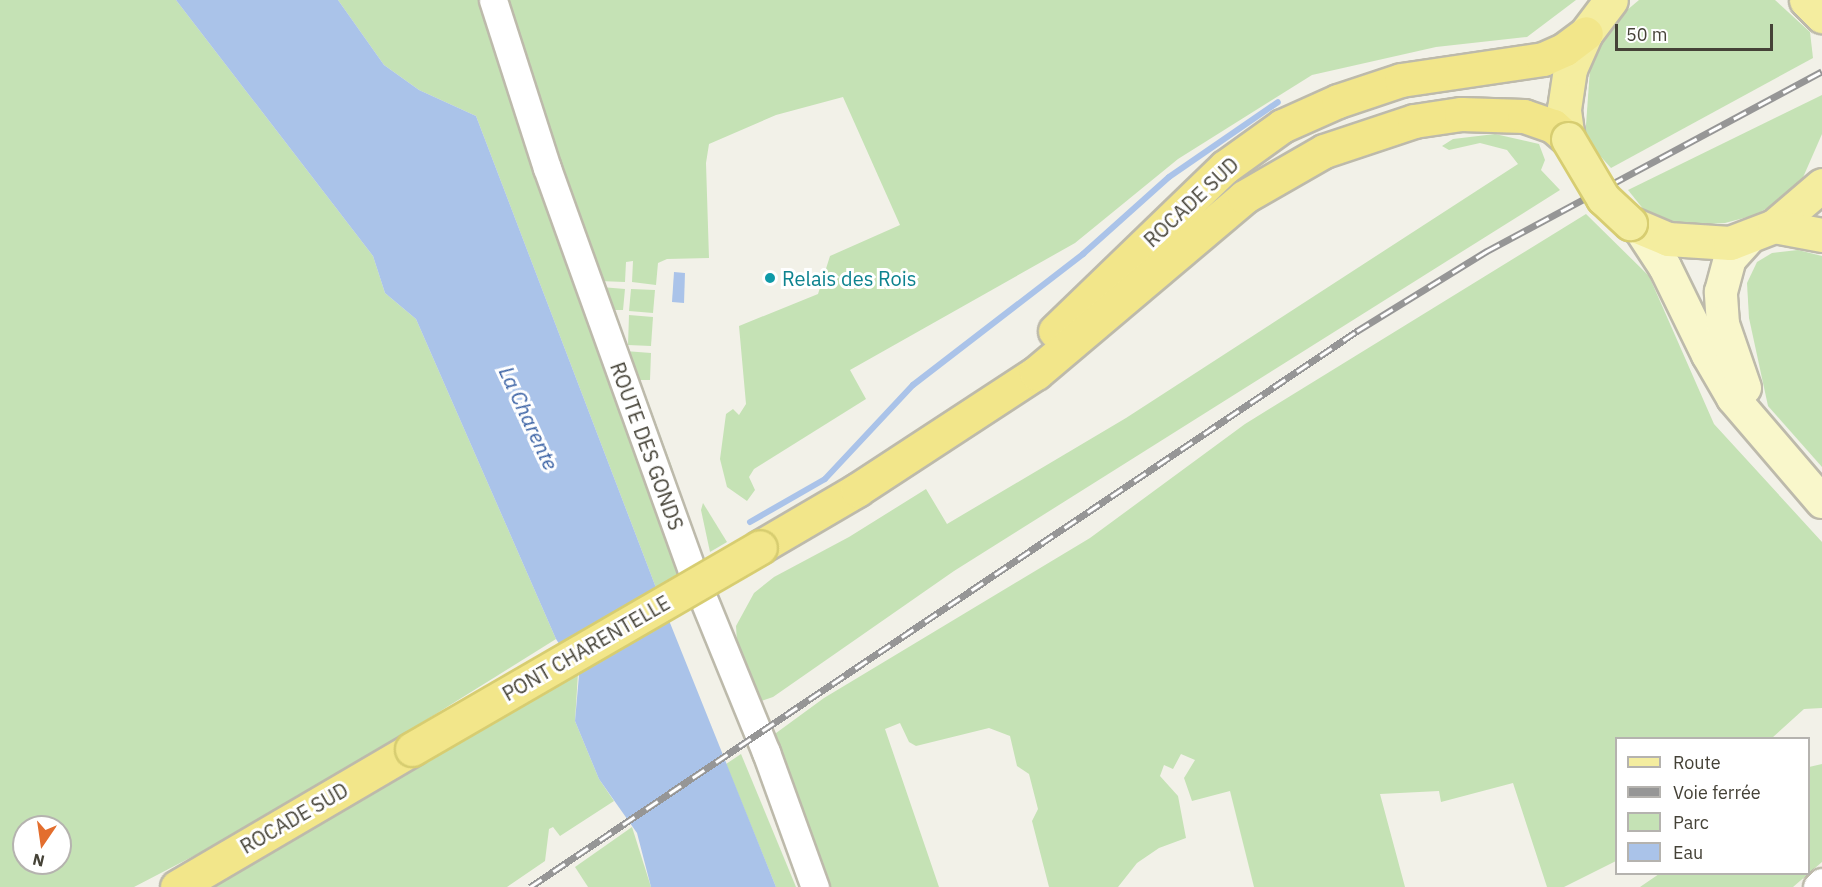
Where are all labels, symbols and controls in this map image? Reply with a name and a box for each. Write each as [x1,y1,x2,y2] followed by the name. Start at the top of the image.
[1618,12,1776,50] scale bar
[1626,23,1668,46] text: 50 m
[1139,152,1243,252] street label: ROCADE SUD
[782,266,917,290] place label: Relais des Rois
[763,271,777,285] marker: Relais des Rois
[605,359,689,533] street label: ROUTE DES GONDS
[494,362,564,474] water label: La Charente
[498,590,674,706] street label: PONT CHARENTELLE
[1615,737,1810,875] legend
[1673,751,1721,774] text: Route
[236,778,352,858] street label: ROCADE SUD
[1673,781,1761,804] text: Voie ferrée
[1673,811,1709,834] text: Parc
[12,815,72,875] north arrow
[1673,841,1703,864] text: Eau
[31,850,46,872] text: N

